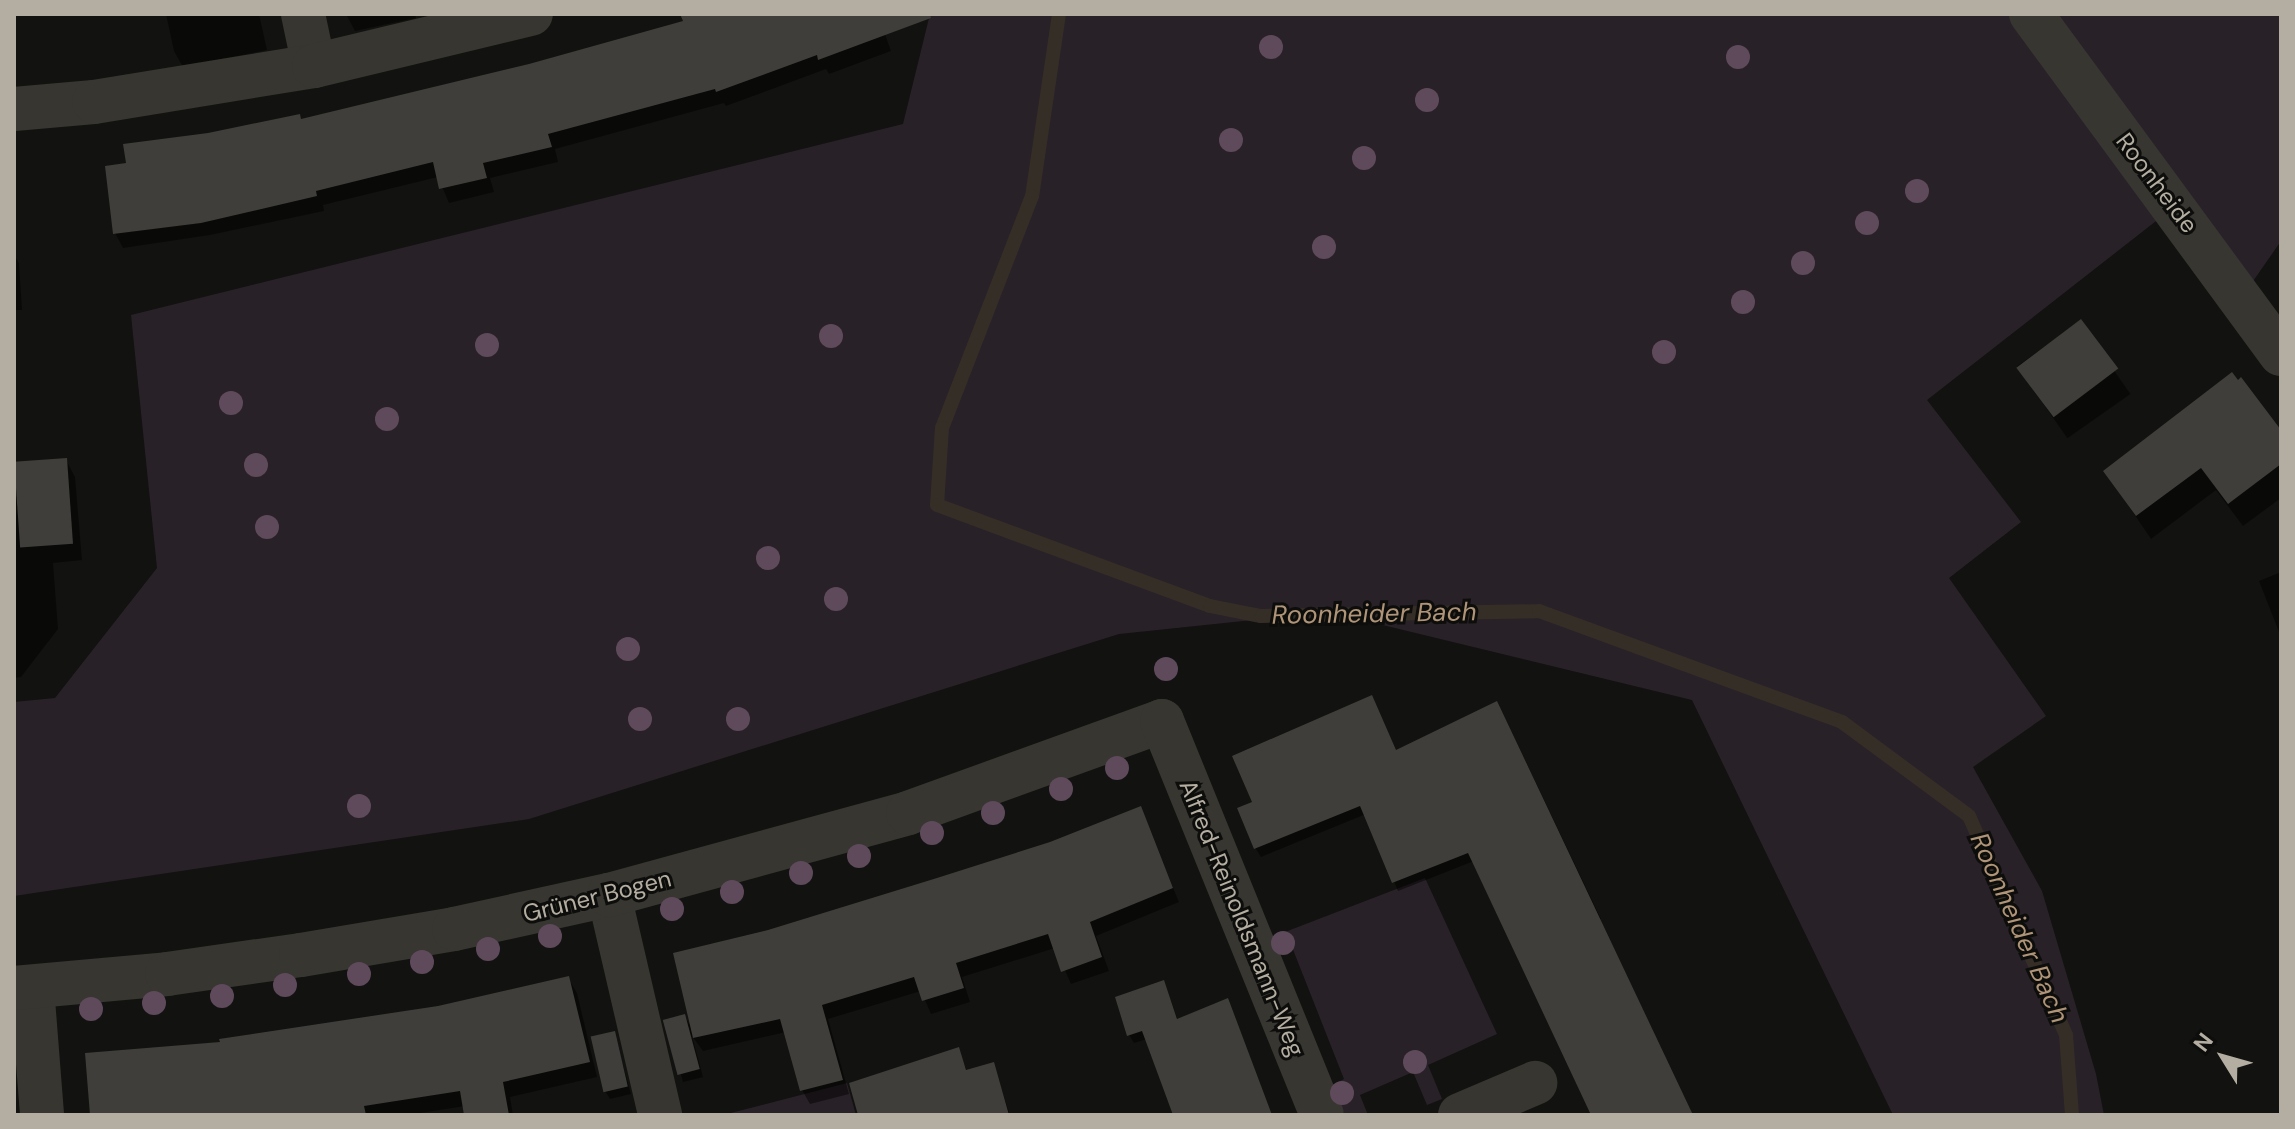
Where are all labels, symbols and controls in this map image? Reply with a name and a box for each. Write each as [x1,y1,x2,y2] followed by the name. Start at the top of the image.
[2110,127,2204,239] street label: Roonheide
[1271,597,1477,631] water label: Roonheider Bach
[1173,775,1311,1061] street label: Alfred-Reinoldsmann-Weg
[1963,828,2075,1028] water label: Roonheider Bach
[520,864,674,928] street label: Grüner Bogen
[2183,1017,2263,1097] north arrow
[2187,1027,2220,1057] text: N

